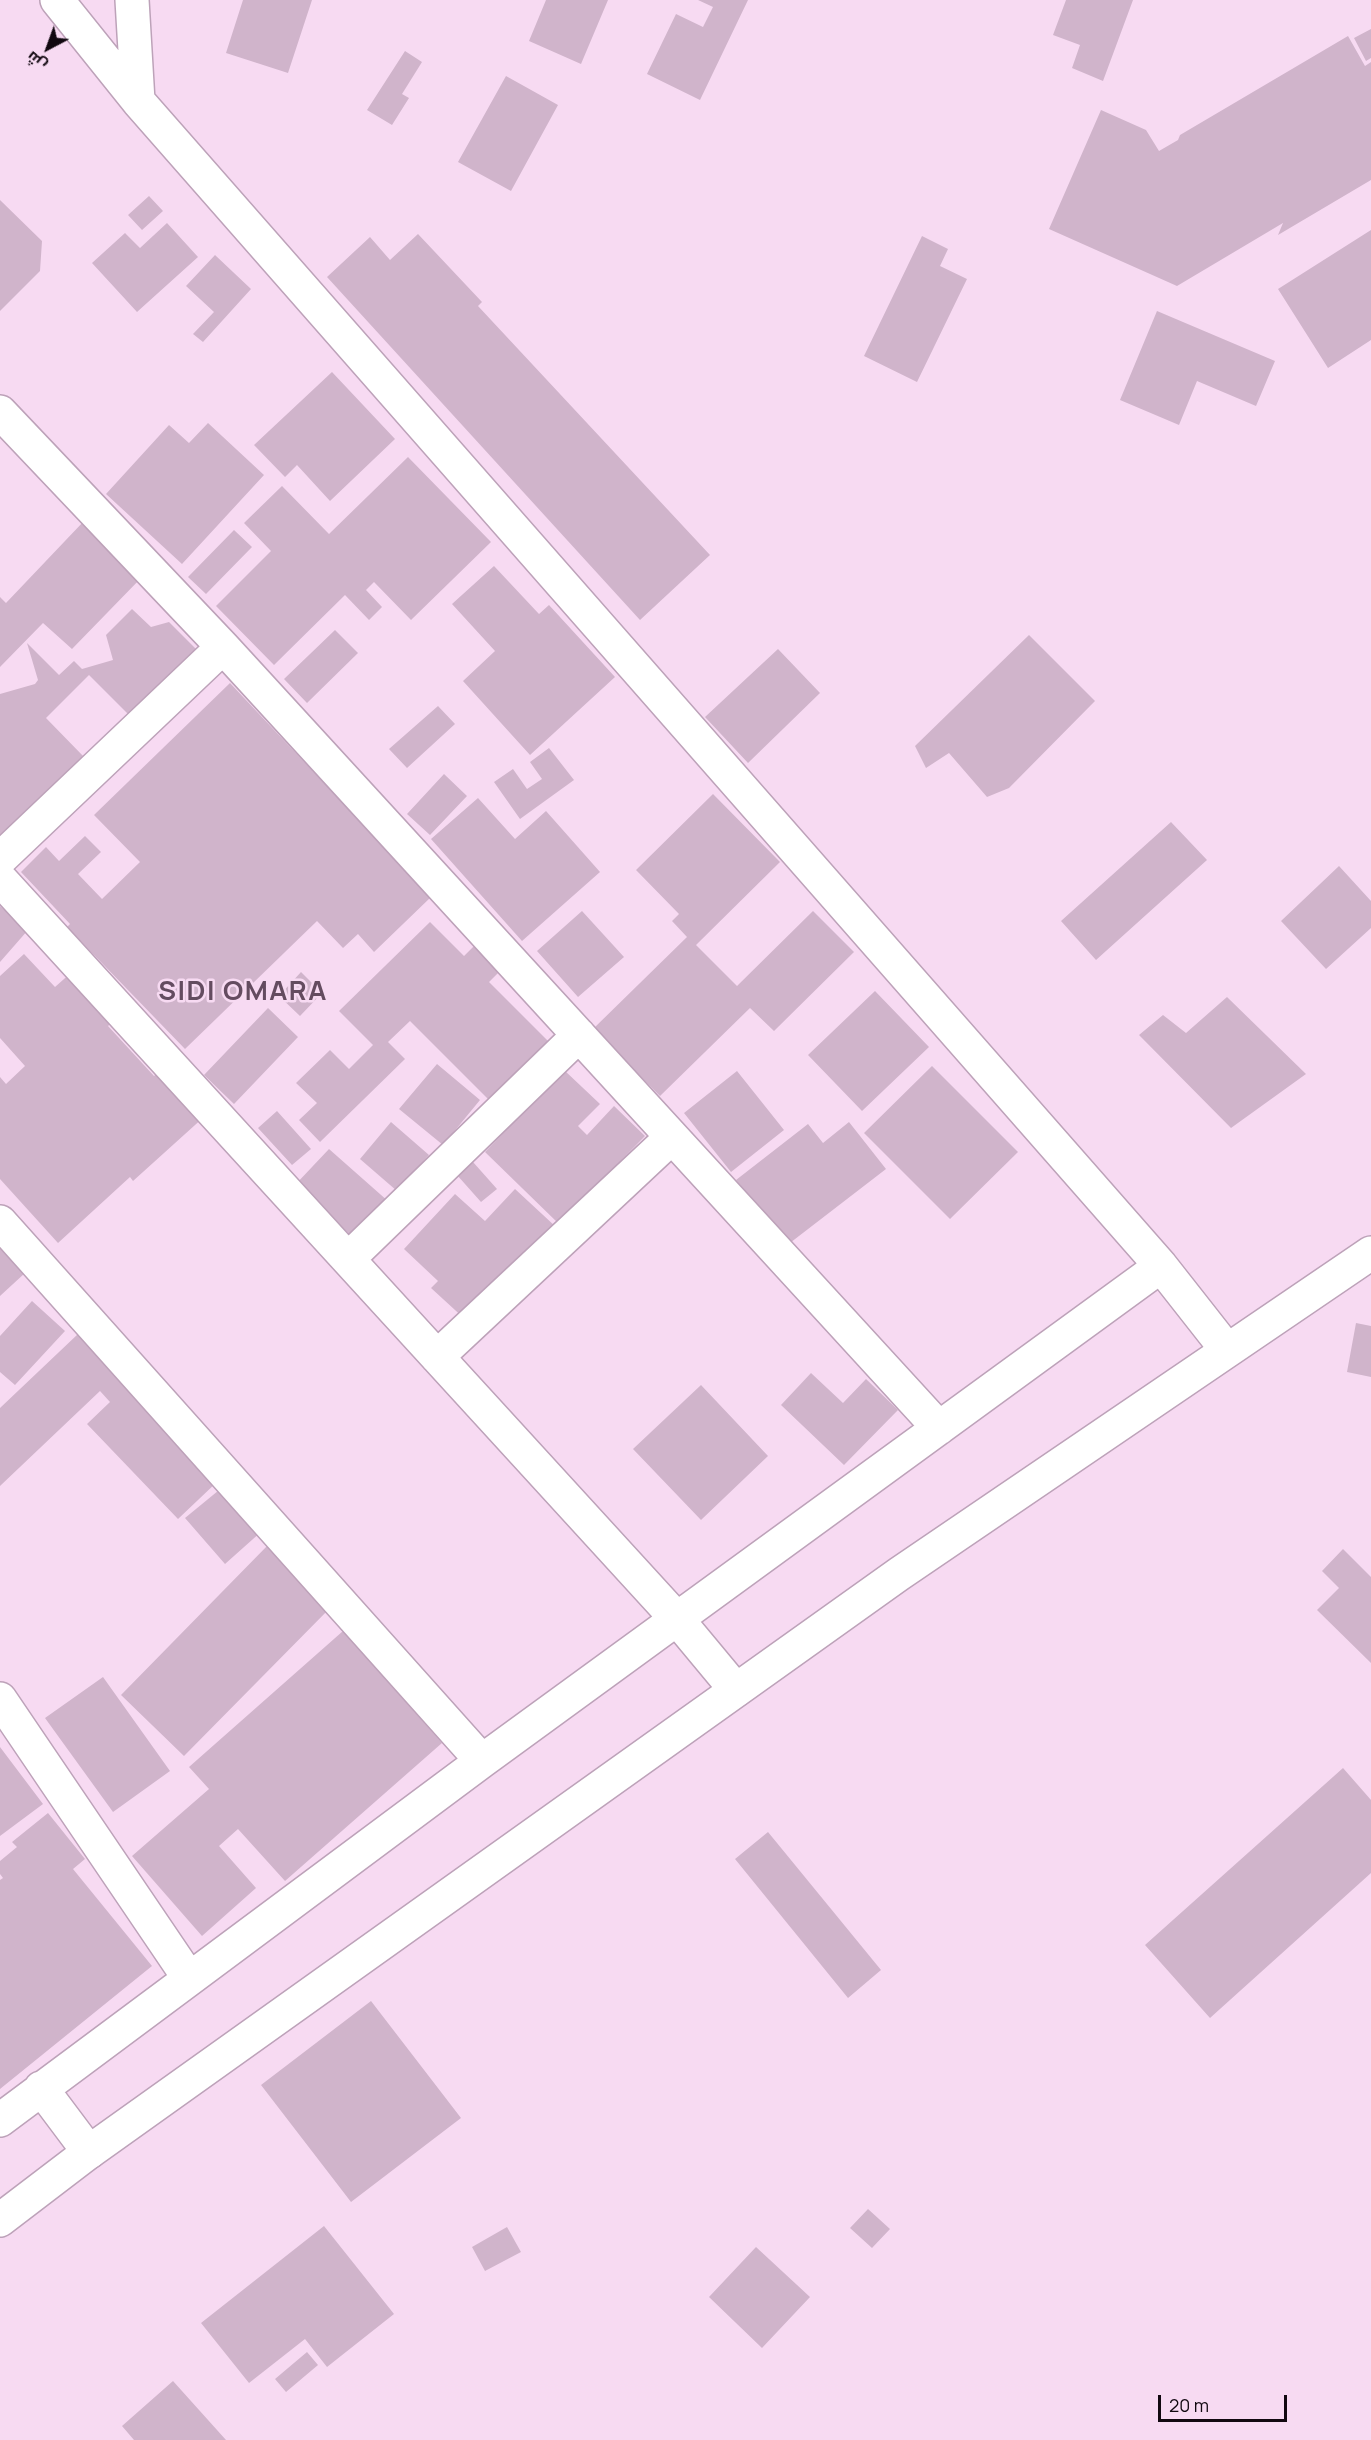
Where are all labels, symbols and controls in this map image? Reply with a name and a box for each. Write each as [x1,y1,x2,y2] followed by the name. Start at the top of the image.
[18,18,78,78] north arrow
[21,47,51,77] text: ش
[158,976,328,1008] district label: SIDI OMARA
[1161,2383,1290,2421] scale bar
[1169,2393,1209,2417] text: 20 m

